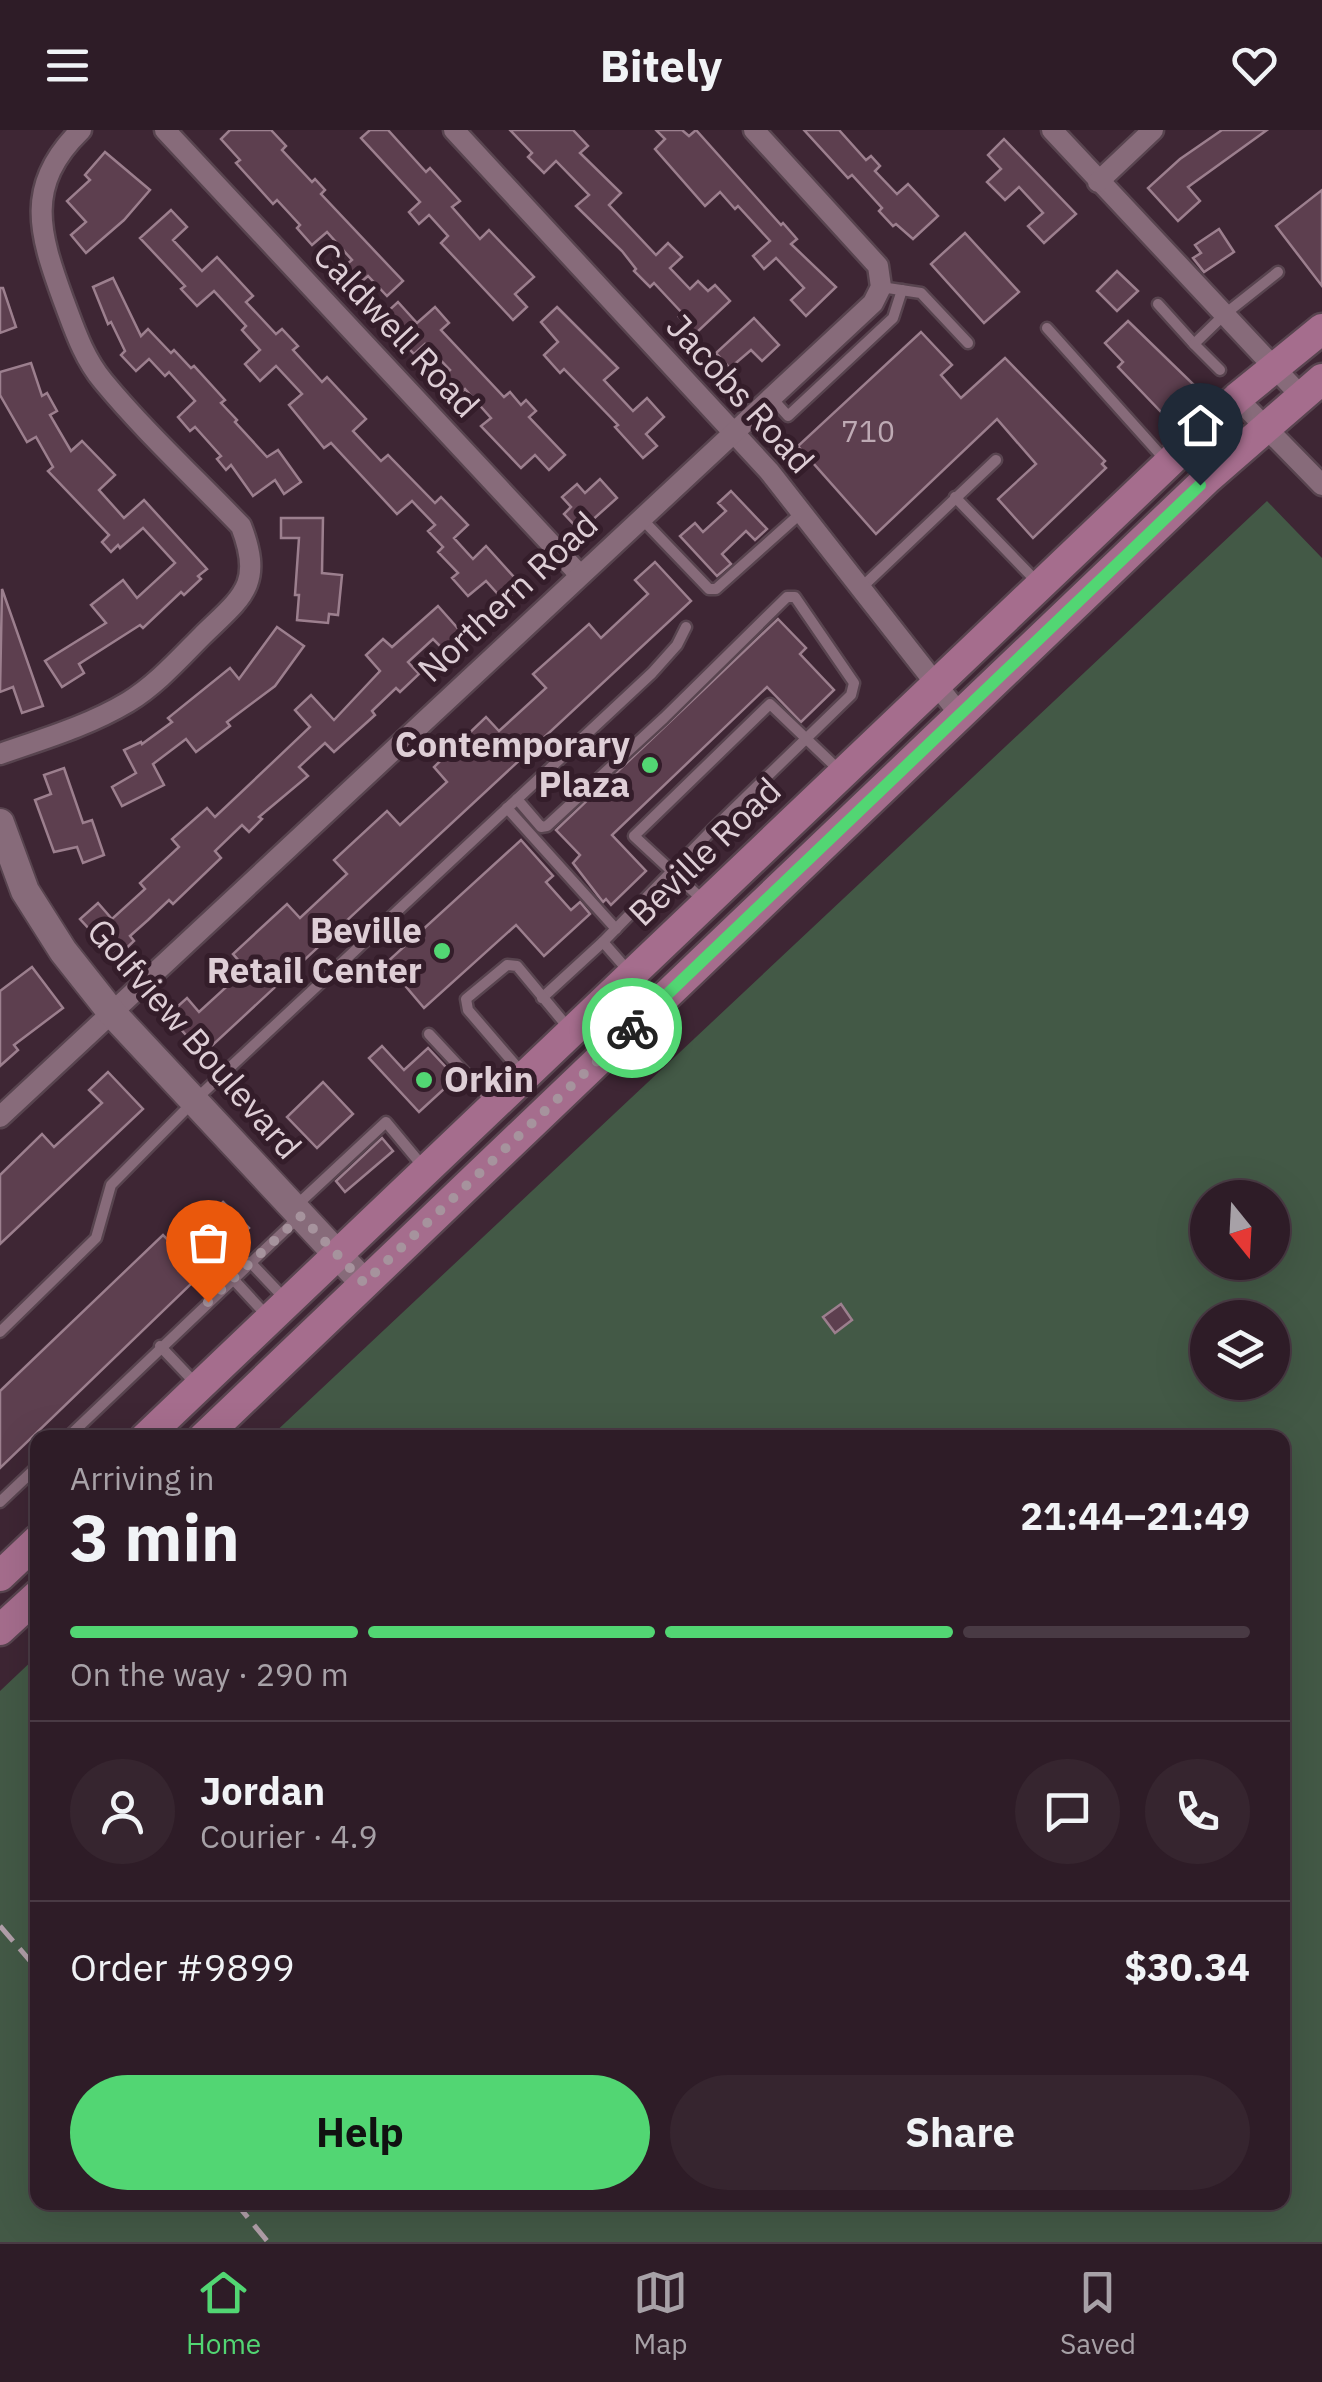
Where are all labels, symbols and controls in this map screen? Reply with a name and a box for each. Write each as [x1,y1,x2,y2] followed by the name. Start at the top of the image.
[600,36,722,94] text: Bitely
[40,38,95,93] icon: menu
[1227,38,1282,93] icon: heart
[304,232,490,427] street label: Caldwell Road
[657,304,825,483] street label: Jacobs Road
[1158,383,1243,486] pin
[1173,398,1228,453] icon: home
[841,411,895,450] house number: 710
[407,501,607,692] street label: Northern Road
[395,721,630,807] place label: Contemporary Plaza
[639,754,661,776] marker: Contemporary Plaza
[618,767,790,935] street label: Beville Road
[207,907,422,993] place label: Beville Retail Center
[77,908,312,1168] street label: Golfview Boulevard
[431,940,453,962] marker: Beville Retail Center
[582,978,682,1078] courier
[605,1001,660,1056] icon: bike
[444,1056,534,1102] place label: Orkin
[413,1069,435,1091] marker: Orkin
[1190,1180,1290,1280] north arrow
[1190,1180,1290,1400] map controls
[166,1200,251,1303] pin
[181,1215,236,1270] icon: bag
[1190,1300,1290,1400] button: layers
[70,1457,215,1499] text: Arriving in
[1020,1491,1250,1540] text: 21:44–21:49
[70,1494,240,1579] text: 3 min
[70,1653,349,1695] text: On the way · 290 m
[70,1759,175,1864] button: person
[1015,1759,1120,1864] button: chat
[1145,1759,1250,1864] button: phone
[200,1766,325,1815] text: Jordan
[200,1815,378,1857] text: Courier · 4.9
[70,1942,295,1991] text: Order #9899
[1124,1942,1250,1991] text: $30.34
[70,2075,650,2190] button: Help
[670,2075,1250,2190] button: Share
[186,2265,261,2362] tab: Home
[633,2265,688,2362] tab: Map
[1060,2265,1136,2362] tab: Saved

